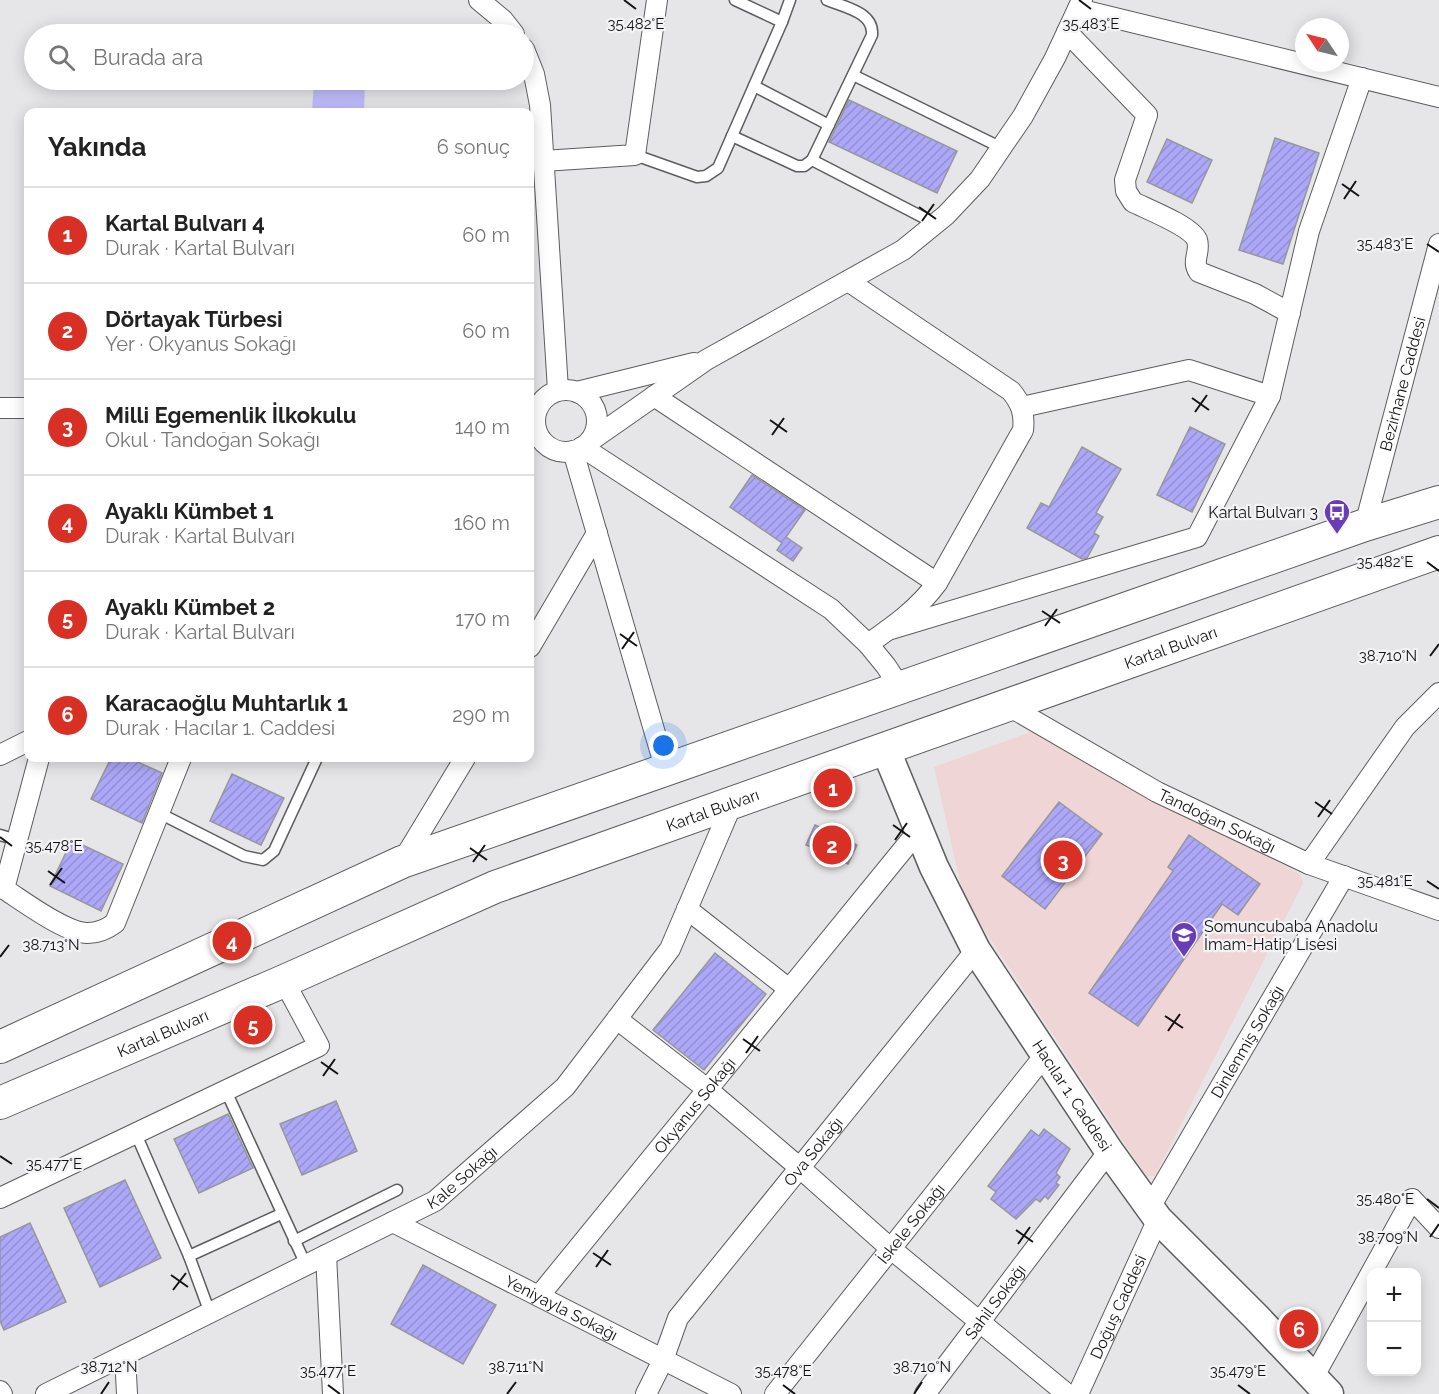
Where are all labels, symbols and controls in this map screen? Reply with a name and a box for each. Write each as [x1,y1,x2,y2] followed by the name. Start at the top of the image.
[608,15,664,33] text: 35.482°E
[1063,15,1119,33] text: 35.483°E
[1295,18,1349,72] north arrow
[24,24,534,90] search box
[45,41,78,74] icon: search
[93,44,203,70] text: Burada ara
[48,132,146,162] text: Yakında
[437,135,510,159] text: 6 sonuç
[105,210,265,236] text: Kartal Bulvarı 4
[63,223,72,247] text: 1
[462,223,510,247] text: 60 m
[1357,235,1413,253] text: 35.483°E
[105,236,295,260] text: Durak · Kartal Bulvarı
[105,306,283,332] text: Dörtayak Türbesi
[1375,315,1429,453] street label: Bezirhane Caddesi
[62,319,73,343] text: 2
[462,319,510,343] text: 60 m
[105,332,296,356] text: Yer · Okyanus Sokağı
[105,402,356,428] text: Milli Egemenlik İlkokulu
[62,415,73,439] text: 3
[455,415,510,439] text: 140 m
[105,428,320,452] text: Okul · Tandoğan Sokağı
[1322,497,1352,535] bus stop icon: Kartal Bulvarı 3
[105,498,274,524] text: Ayaklı Kümbet 1
[1208,503,1318,522] place label: Kartal Bulvarı 3
[62,511,73,535] text: 4
[454,511,510,535] text: 160 m
[105,524,295,548] text: Durak · Kartal Bulvarı
[1357,553,1413,571] text: 35.482°E
[105,594,275,620] text: Ayaklı Kümbet 2
[62,607,73,631] text: 5
[455,607,510,631] text: 170 m
[105,620,295,644] text: Durak · Kartal Bulvarı
[1122,622,1220,672] street label: Kartal Bulvarı
[1359,647,1417,665] text: 38.710°N
[105,690,348,716] text: Karacaoğlu Muhtarlık 1
[61,703,74,727] text: 6
[452,703,510,727] text: 290 m
[105,716,335,740] text: Durak · Hacılar 1. Caddesi
[649,731,678,760] your location
[814,766,852,810] pin: 1
[664,785,762,835] street label: Kartal Bulvarı
[1155,785,1279,856] street label: Tandoğan Sokağı
[812,822,852,868] pin: 2
[25,837,83,855] text: 35.478°E
[1044,838,1082,882] pin: 3
[1357,872,1413,890] text: 35.481°E
[1204,917,1378,954] place label: Somuncubaba Anadolu İmam-Hatip Lisesi
[212,918,252,964] pin: 4
[1169,920,1199,958] school or university icon: Somuncubaba Anadolu İmam-Hatip Lisesi
[22,936,80,954] text: 38.713°N
[1207,982,1287,1101] street label: Dinlenmiş Sokağı
[234,1002,272,1048] pin: 5
[114,1005,211,1061] street label: Kartal Bulvarı
[1029,1036,1116,1155] street label: Hacılar 1. Caddesi
[650,1054,739,1157] street label: Okyanus Sokağı
[779,1113,846,1190] street label: Ova Sokağı
[424,1142,501,1213] street label: Kale Sokağı
[26,1155,82,1173] text: 35.477°E
[872,1180,948,1267] street label: İskele Sokağı
[1356,1190,1414,1208] text: 35.480°E
[1358,1228,1418,1246] text: 38.709°N
[1086,1252,1150,1362] street label: Doğuş Caddesi
[961,1260,1029,1343] street label: Sahil Sokağı
[1367,1268,1421,1376] map controls
[1367,1268,1421,1322] button: +
[502,1271,621,1344] street label: Yeniyayla Sokağı
[1280,1306,1318,1352] pin: 6
[1367,1322,1421,1376] button: −
[80,1358,138,1376] text: 38.712°N
[488,1358,544,1376] text: 38.711°N
[893,1358,951,1376] text: 38.710°N
[300,1362,356,1380] text: 35.477°E
[754,1362,812,1380] text: 35.478°E
[1210,1362,1266,1380] text: 35.479°E

